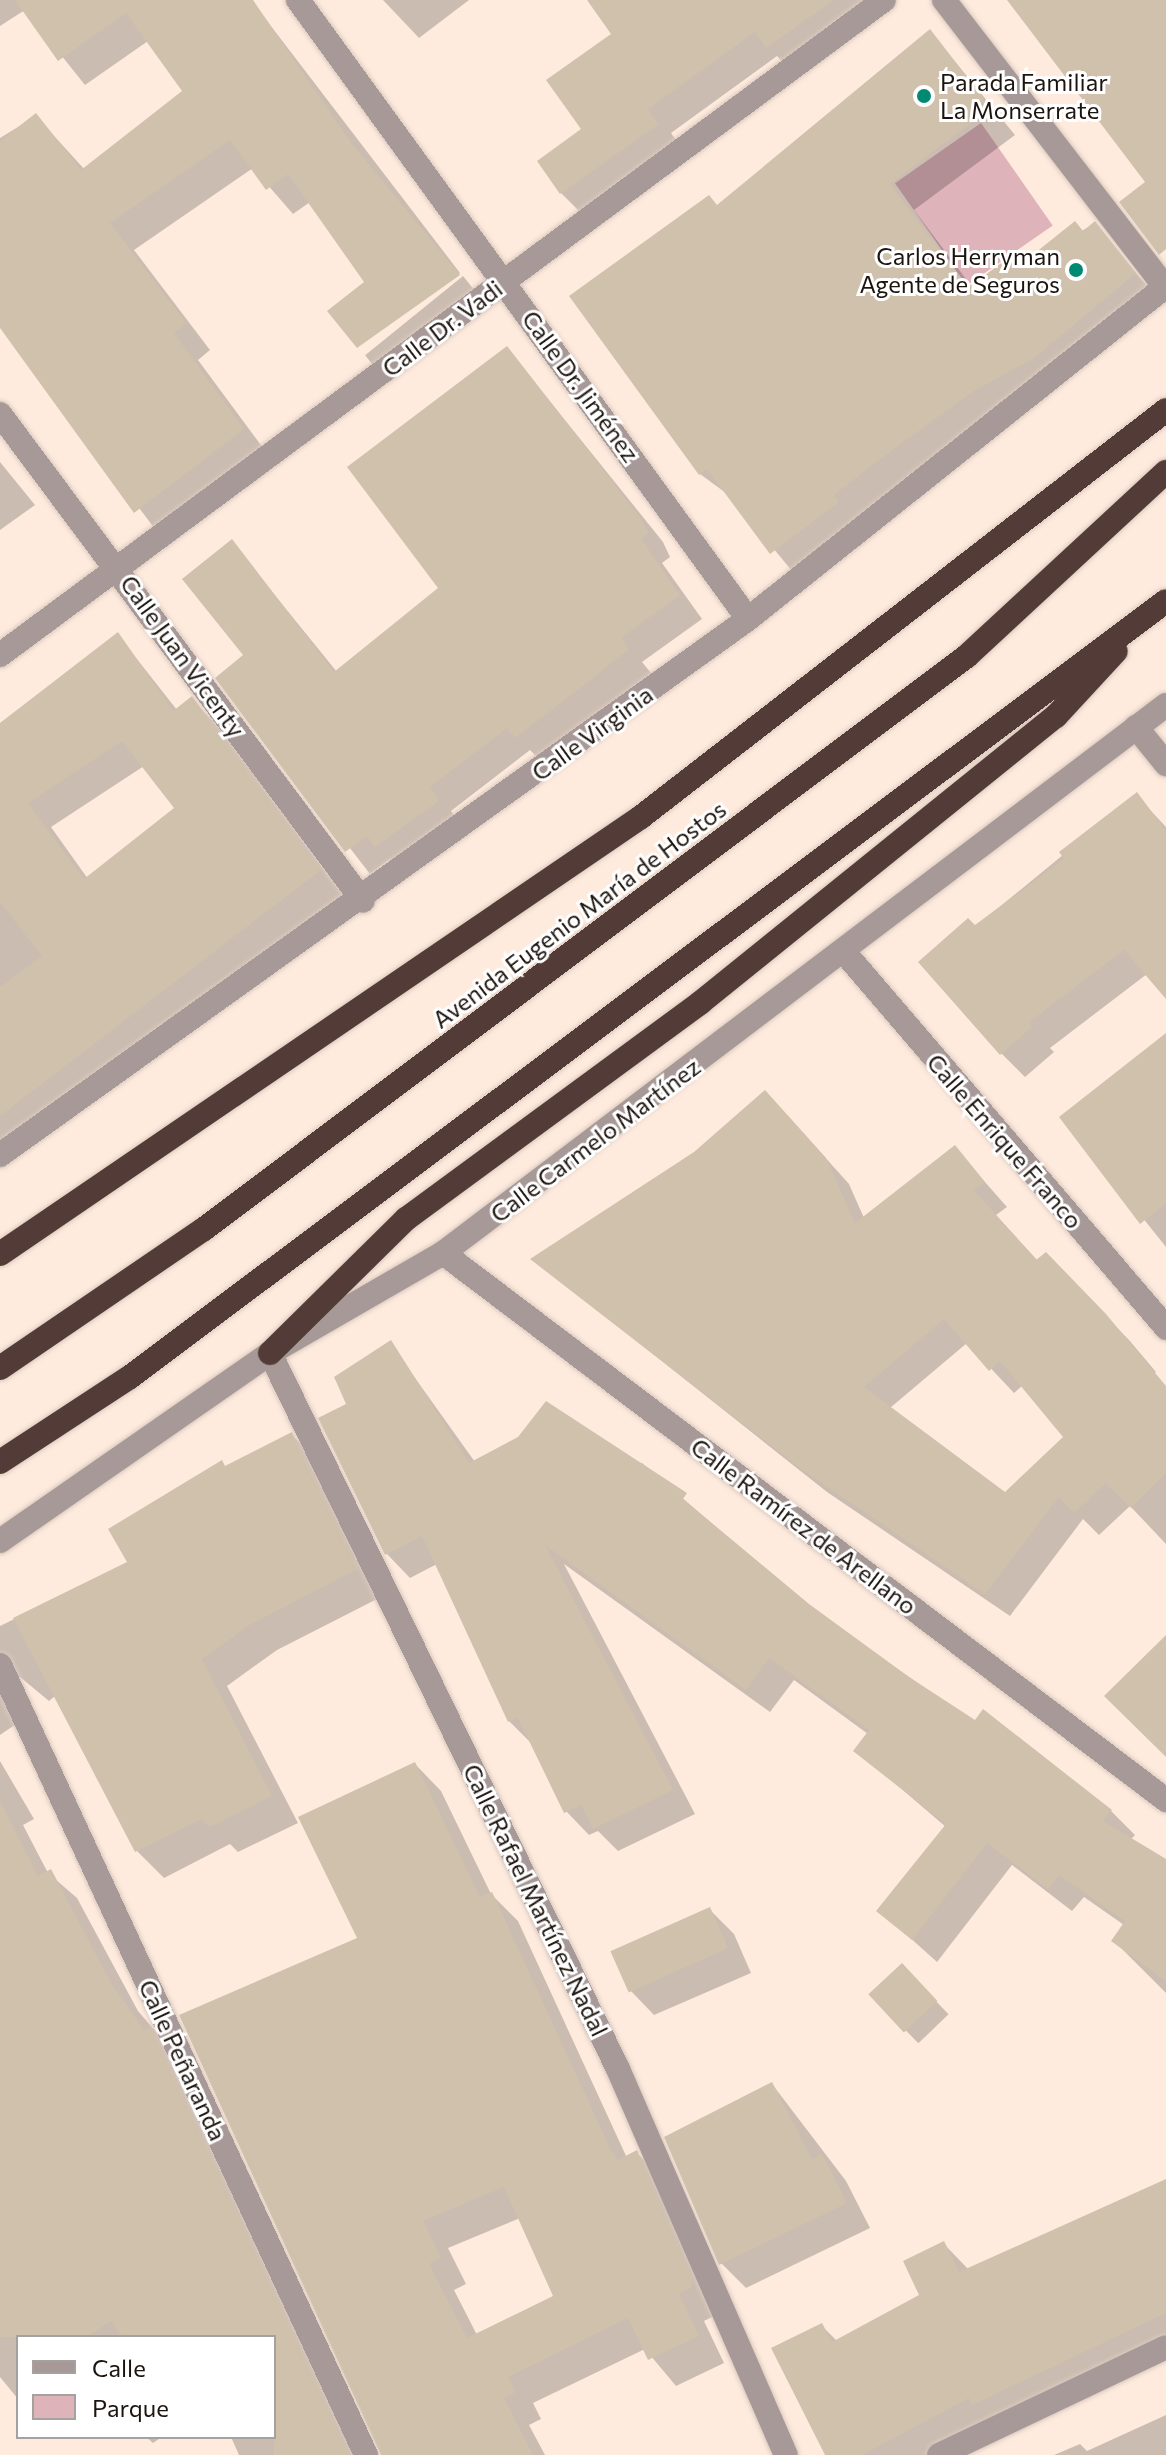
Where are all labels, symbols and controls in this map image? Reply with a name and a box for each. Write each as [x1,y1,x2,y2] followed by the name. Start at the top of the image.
[940,68,1108,124] place label: Parada Familiar La Monserrate
[915,87,933,105] marker: Parada Familiar La Monserrate
[859,242,1060,298] place label: Carlos Herryman Agente de Seguros
[1067,261,1085,279] marker: Carlos Herryman Agente de Seguros
[376,274,508,382] street label: Calle Dr. Vadi
[516,305,646,467] street label: Calle Dr. Jiménez
[115,570,251,742] street label: Calle Juan Vicenty
[526,680,658,786] street label: Calle Virginia
[427,794,731,1034] street label: Avenida Eugenio María de Hostos
[921,1048,1089,1234] street label: Calle Enrique Franco
[485,1052,705,1228] street label: Calle Carmelo Martínez
[686,1432,922,1620] street label: Calle Ramírez de Arellano
[457,1759,615,2041] street label: Calle Rafael Martínez Nadal
[133,1975,233,2145] street label: Calle Peñaranda
[16,2335,276,2439] legend
[92,2353,146,2382] text: Calle
[92,2393,169,2422] text: Parque

